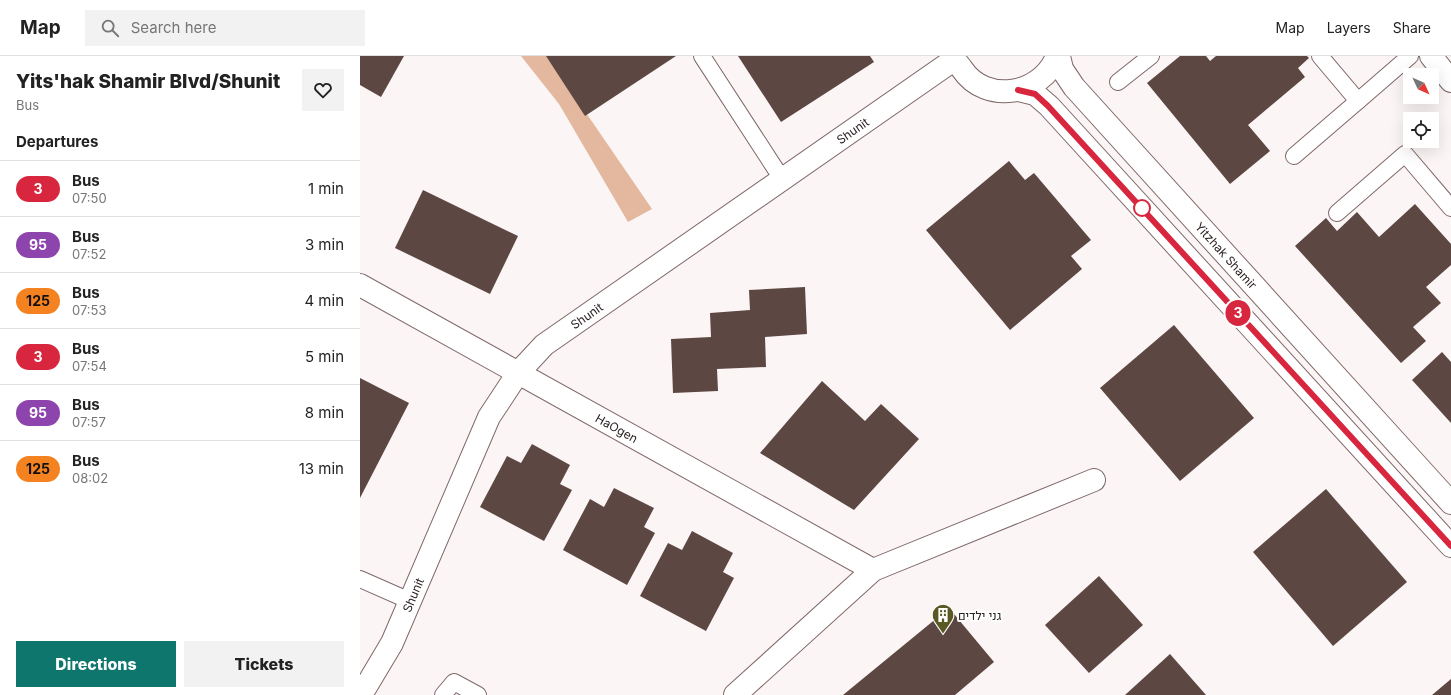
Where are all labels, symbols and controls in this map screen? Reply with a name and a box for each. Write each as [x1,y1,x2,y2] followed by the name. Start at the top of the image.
[85,10,365,46] search box
[20,16,61,39] text: Map
[99,17,121,39] icon: search
[131,18,216,37] text: Search here
[1276,19,1305,36] text: Map
[1327,19,1371,36] text: Layers
[1393,19,1431,36] text: Share
[1403,68,1439,104] north arrow
[1403,68,1439,148] map controls
[302,69,344,111] button: heart
[16,70,280,93] text: Yits'hak Shamir Blvd/Shunit
[16,97,39,113] text: Bus
[1403,112,1439,148] button: locate
[833,114,871,147] street label: Shunit
[16,132,98,151] text: Departures
[72,171,100,190] text: Bus
[308,179,344,198] text: 1 min
[33,180,43,197] text: 3
[72,190,107,206] text: 07:50
[1133,199,1151,217] unlabelled marker
[1192,219,1261,292] street label: Yitzhak Shamir
[72,227,100,246] text: Bus
[305,235,344,254] text: 3 min
[29,236,47,253] text: 95
[72,246,106,262] text: 07:52
[72,283,100,302] text: Bus
[304,291,344,310] text: 4 min
[26,292,50,309] text: 125
[567,299,605,332] street label: Shunit
[1225,300,1251,326] line badge: 3
[72,302,107,318] text: 07:53
[1233,304,1243,321] text: 3
[72,339,100,358] text: Bus
[305,347,344,366] text: 5 min
[33,348,43,365] text: 3
[72,358,107,374] text: 07:54
[72,395,100,414] text: Bus
[305,403,344,422] text: 8 min
[29,404,47,421] text: 95
[593,410,641,446] street label: HaOgen
[72,414,106,430] text: 07:57
[72,451,100,470] text: Bus
[299,459,344,478] text: 13 min
[26,460,50,477] text: 125
[72,470,108,486] text: 08:02
[399,575,427,614] street label: Shunit
[930,602,956,635] building icon: גני ילדים
[958,608,1002,623] place label: גני ילדים
[16,641,176,687] button: Directions
[184,641,344,687] button: Tickets

